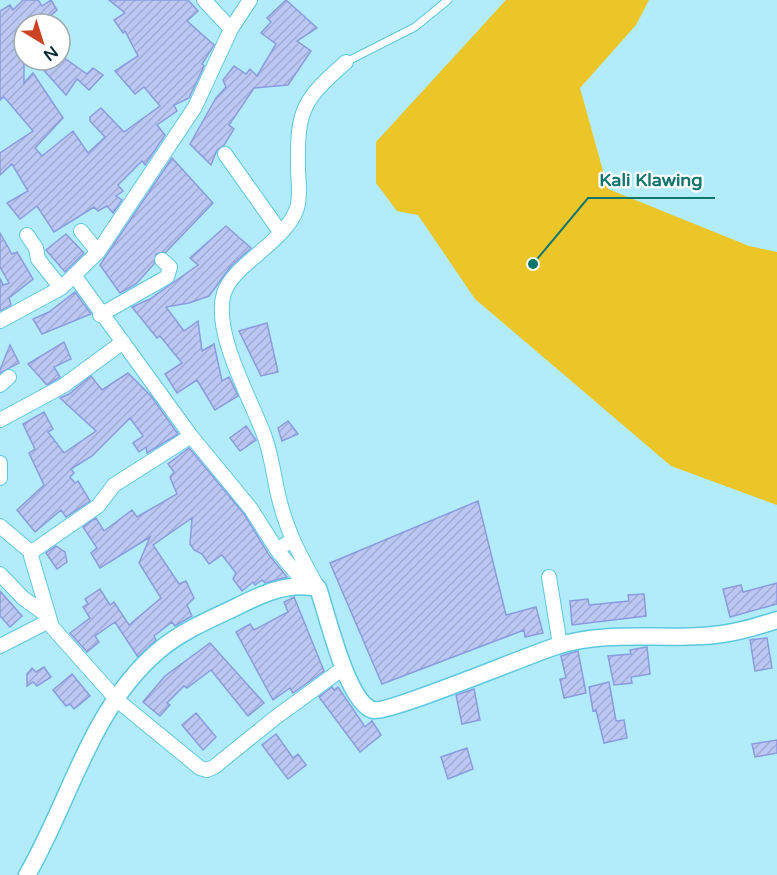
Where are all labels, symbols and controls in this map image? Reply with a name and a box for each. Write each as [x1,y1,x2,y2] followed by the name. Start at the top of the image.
[12,12,72,72] north arrow
[39,41,62,65] text: N
[588,162,715,198] callout: Kali Klawing
[599,169,703,191] text: Kali Klawing

